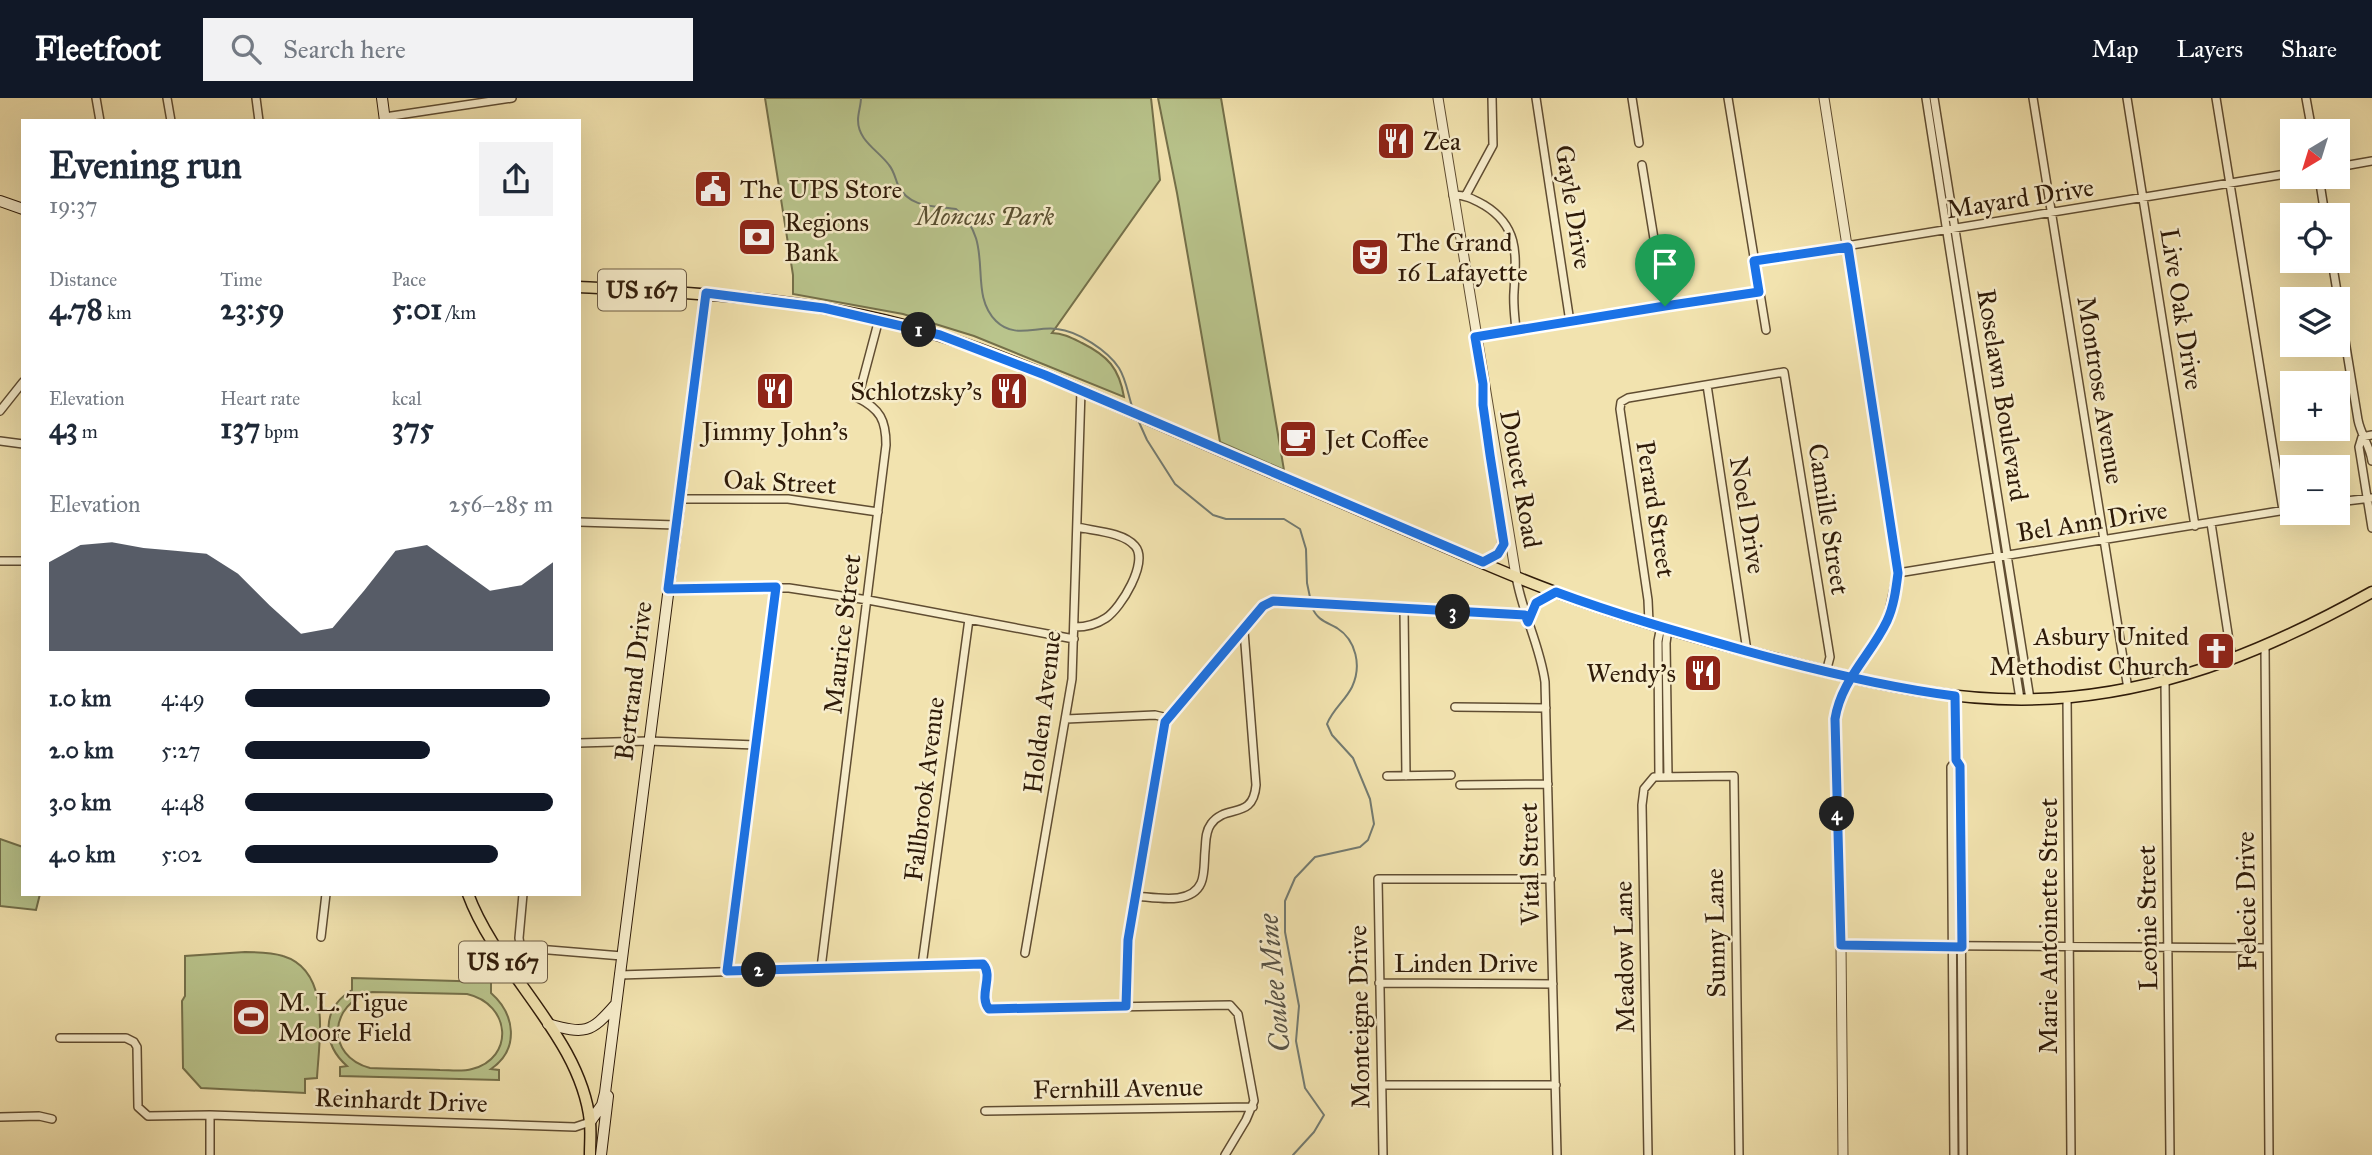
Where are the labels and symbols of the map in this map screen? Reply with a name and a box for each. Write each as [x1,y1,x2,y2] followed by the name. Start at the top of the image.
[2280,119,2350,189] north arrow
[1375,120,1417,162] restaurant icon: Zea
[1423,125,1461,157] place label: Zea
[1548,143,1600,272] street label: Gayle Drive
[692,168,734,210] public building icon: The UPS Store
[1944,171,2096,225] street label: Mayard Drive
[740,173,903,205] place label: The UPS Store
[913,200,1055,232] park label: Moncus Park
[784,206,869,268] place label: Regions Bank
[736,216,778,258] bank icon: Regions Bank
[1397,226,1528,288] place label: The Grand 16 Lafayette
[2153,226,2211,392] street label: Live Oak Drive
[1635,234,1695,306] pin
[1349,236,1391,278] theatre icon: The Grand 16 Lafayette
[598,270,686,310] road number: US 167
[1970,287,2036,503] street label: Roselawn Boulevard
[2070,294,2132,486] street label: Montrose Avenue
[902,313,936,348] pin: 1
[754,370,796,412] restaurant icon: Jimmy John's
[988,370,1030,412] restaurant icon: Schlotzsky's
[850,375,982,407] place label: Schlotzsky's
[1493,407,1549,551] street label: Doucet Road
[699,415,848,447] place label: Jimmy John's
[1277,418,1319,460] cafe icon: Jet Coffee
[1322,423,1429,455] place label: Jet Coffee
[1629,438,1683,580] street label: Perard Street
[1801,441,1857,597] street label: Camille Street
[1723,454,1773,576] street label: Noel Drive
[723,463,837,501] street label: Oak Street
[2014,493,2170,549] street label: Bel Ann Drive
[816,552,868,716] street label: Maurice Street
[1436,594,1470,630] pin: 3
[607,599,659,763] street label: Bertrand Drive
[1989,620,2190,682] place label: Asbury United Methodist Church
[1016,629,1068,795] street label: Holden Avenue
[2195,630,2237,672] church icon: Asbury United Methodist Church
[1682,652,1724,694] restaurant icon: Wendy's
[1586,657,1676,689] place label: Wendy's
[897,695,951,883] street label: Fallbrook Avenue
[1820,796,1854,832] pin: 4
[2032,798,2064,1054] street label: Marie Antoinette Street
[1512,802,1546,927] street label: Vital Street
[2229,831,2263,971] street label: Felecie Drive
[2130,845,2164,991] street label: Leonie Street
[1698,868,1732,998] street label: Sunny Lane
[1607,880,1641,1033] street label: Meadow Lane
[1250,912,1297,1054] water label: Coulee Mine
[1341,925,1377,1109] street label: Monteigne Drive
[459,942,547,982] road number: US 167
[1394,947,1538,979] street label: Linden Drive
[742,952,776,988] pin: 2
[278,986,412,1048] place label: M. L. Tigue Moore Field
[230,996,272,1038] sports icon: M. L. Tigue Moore Field
[1033,1071,1204,1105] street label: Fernhill Avenue
[314,1081,488,1119] street label: Reinhardt Drive

